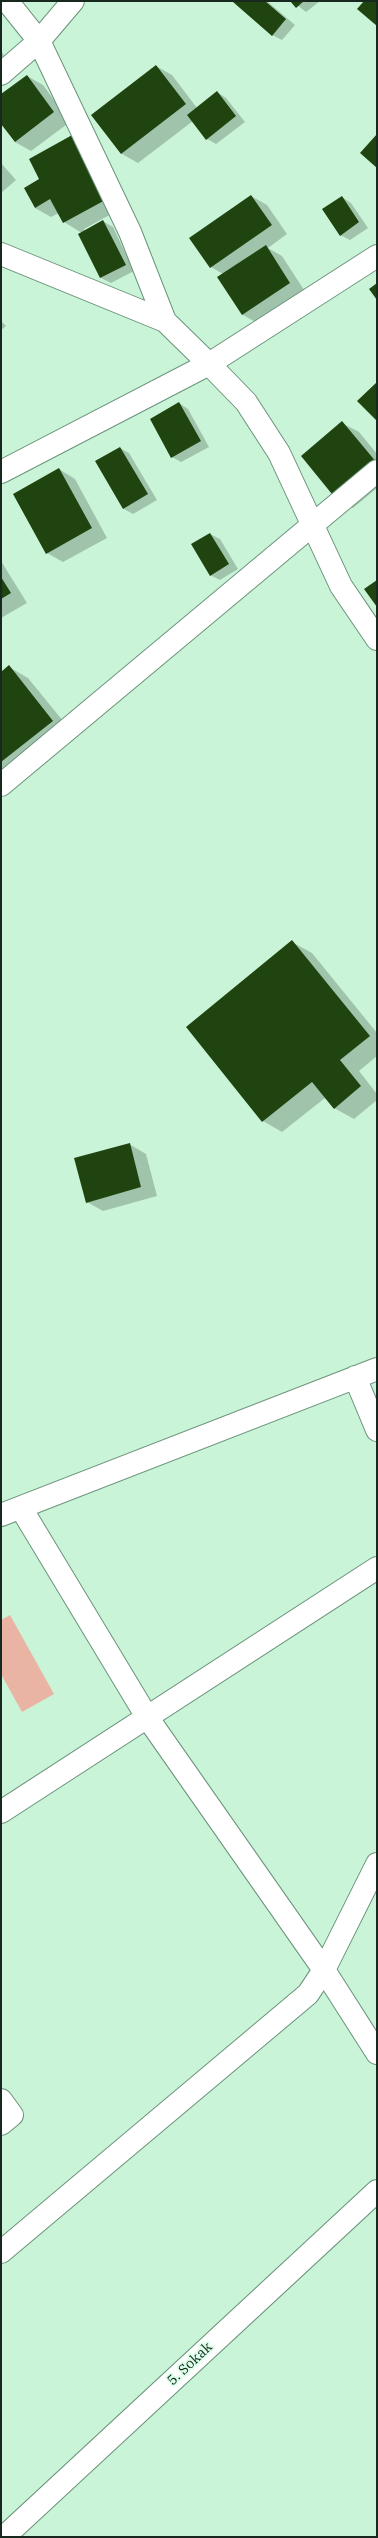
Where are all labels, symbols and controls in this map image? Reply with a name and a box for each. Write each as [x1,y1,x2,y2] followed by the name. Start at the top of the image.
[164,2339,216,2389] street label: 5. Sokak

